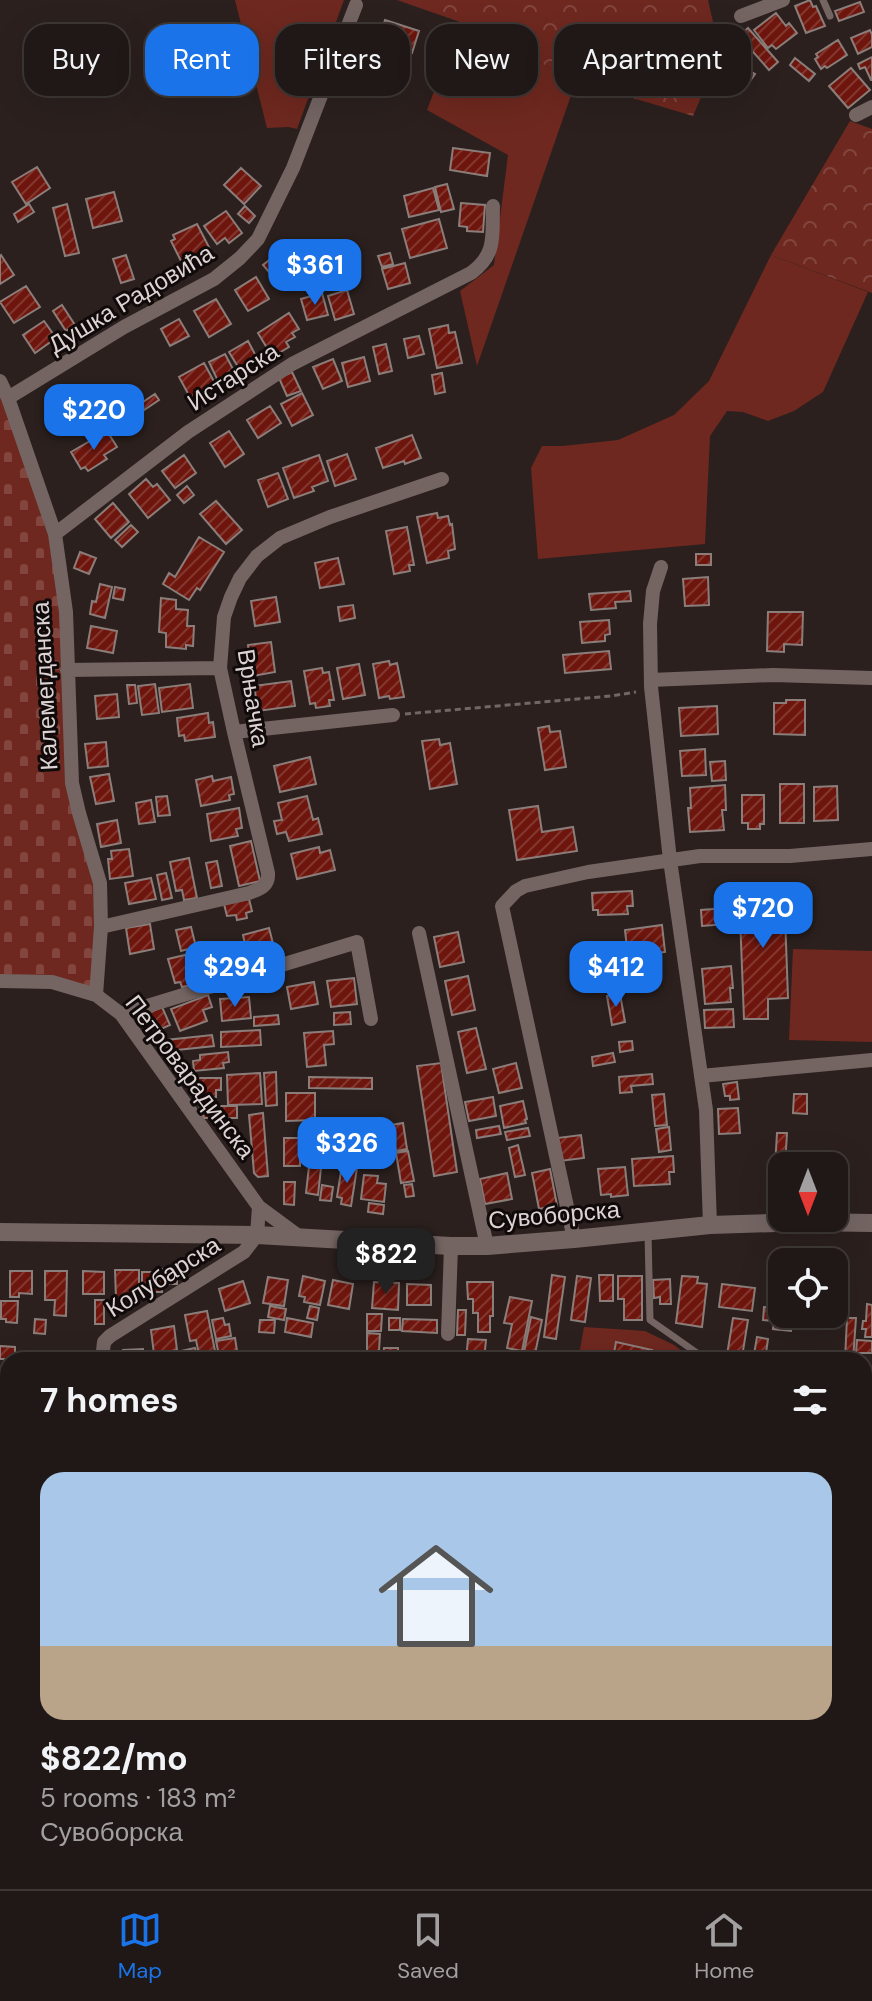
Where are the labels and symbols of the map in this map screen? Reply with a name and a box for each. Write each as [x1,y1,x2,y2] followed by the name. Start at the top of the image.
[42,237,220,360] street label: Душка Радовића
[268,239,362,307] pin: $361
[181,335,285,418] street label: Истарска
[47,384,141,452] pin: $220
[25,600,64,771] street label: Калемегданска
[230,647,277,750] street label: Врњачка
[716,882,810,950] pin: $720
[188,941,282,1009] pin: $294
[569,941,663,1009] pin: $412
[119,989,262,1165] street label: Петроварадинска
[300,1117,394,1185] pin: $326
[768,1152,848,1232] north arrow
[487,1193,622,1236] street label: Сувоборска
[339,1228,433,1296] pin: $822
[100,1229,226,1324] street label: Колубарска

